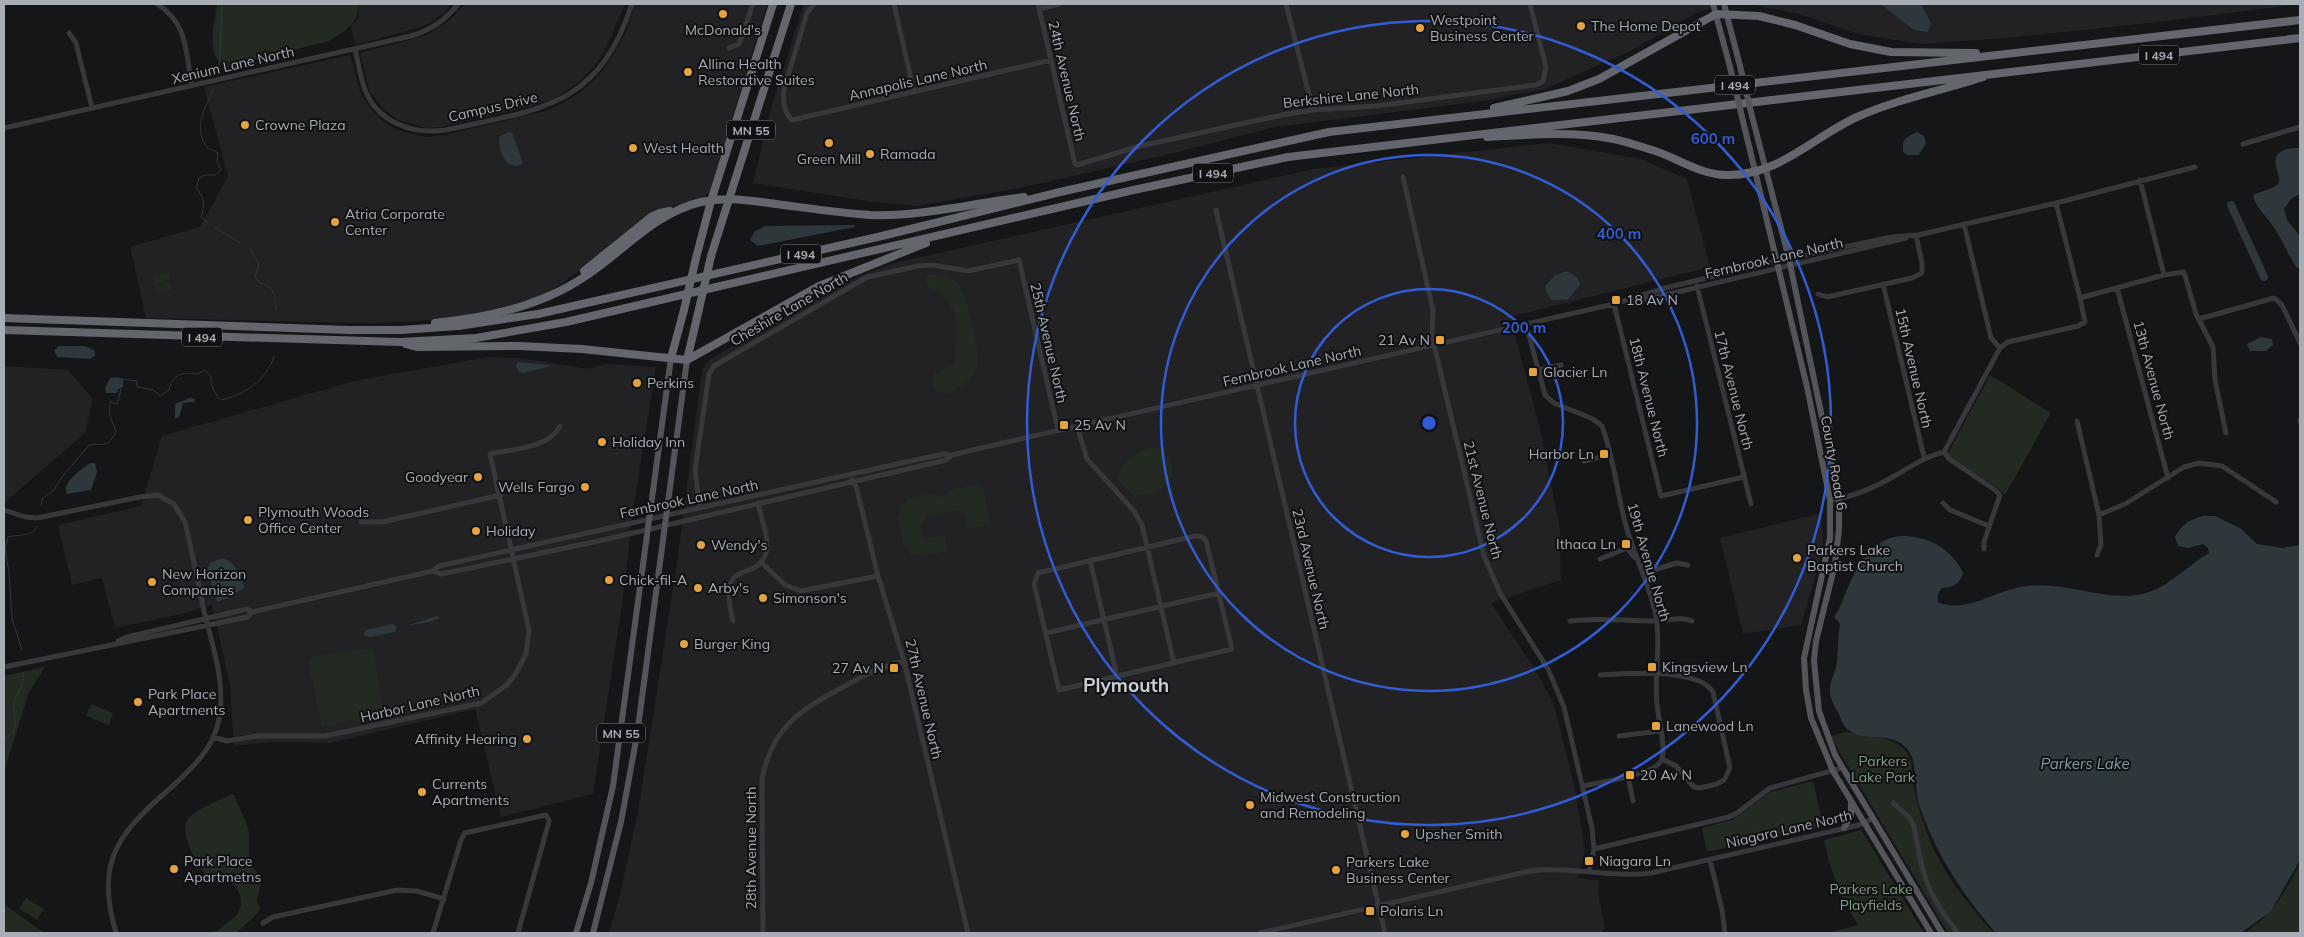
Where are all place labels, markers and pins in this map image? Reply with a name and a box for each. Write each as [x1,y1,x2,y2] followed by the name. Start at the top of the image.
[717,8,729,20] marker: McDonald's
[1430,11,1535,45] place label: Westpoint Business Center
[1591,17,1701,35] place label: The Home Depot
[1575,20,1587,32] marker: The Home Depot
[685,21,761,39] place label: McDonald's
[1414,22,1426,34] marker: Westpoint Business Center
[698,55,815,89] place label: Allina Health Restorative Suites
[682,66,694,78] marker: Allina Health Restorative Suites
[255,116,346,134] place label: Crowne Plaza
[239,119,251,131] marker: Crowne Plaza
[823,137,835,149] marker: Green Mill
[643,139,724,157] place label: West Health
[627,142,639,154] marker: West Health
[880,145,936,163] place label: Ramada
[864,148,876,160] marker: Ramada
[797,150,861,168] place label: Green Mill
[345,205,445,239] place label: Atria Corporate Center
[329,216,341,228] marker: Atria Corporate Center
[1626,291,1678,309] place label: 18 Av N
[1610,294,1622,306] marker: 18 Av N
[1378,331,1430,349] place label: 21 Av N
[1434,334,1446,346] marker: 21 Av N
[1543,363,1607,381] place label: Glacier Ln
[1527,366,1539,378] marker: Glacier Ln
[647,374,694,392] place label: Perkins
[631,377,643,389] marker: Perkins
[1420,414,1438,432] centre of rings
[1074,416,1126,434] place label: 25 Av N
[1058,419,1070,431] marker: 25 Av N
[612,433,685,451] place label: Holiday Inn
[596,436,608,448] marker: Holiday Inn
[1529,445,1594,463] place label: Harbor Ln
[1598,448,1610,460] marker: Harbor Ln
[405,468,469,486] place label: Goodyear
[472,471,484,483] marker: Goodyear
[498,478,575,496] place label: Wells Fargo
[579,481,591,493] marker: Wells Fargo
[258,503,369,537] place label: Plymouth Woods Office Center
[242,514,254,526] marker: Plymouth Woods Office Center
[486,522,536,540] place label: Holiday
[470,525,482,537] marker: Holiday
[1556,535,1616,553] place label: Ithaca Ln
[711,536,767,554] place label: Wendy's
[1620,538,1632,550] marker: Ithaca Ln
[695,539,707,551] marker: Wendy's
[1807,541,1903,575] place label: Parkers Lake Baptist Church
[1791,552,1803,564] marker: Parkers Lake Baptist Church
[162,565,246,599] place label: New Horizon Companies
[619,571,688,589] place label: Chick-fil-A
[603,574,615,586] marker: Chick-fil-A
[146,576,158,588] marker: New Horizon Companies
[708,579,749,597] place label: Arby's
[692,582,704,594] marker: Arby's
[773,589,847,607] place label: Simonson's
[757,592,769,604] marker: Simonson's
[694,635,770,653] place label: Burger King
[678,638,690,650] marker: Burger King
[1662,658,1748,676] place label: Kingsview Ln
[832,659,884,677] place label: 27 Av N
[1646,661,1658,673] marker: Kingsview Ln
[888,662,900,674] marker: 27 Av N
[148,685,225,719] place label: Park Place Apartments
[132,696,144,708] marker: Park Place Apartments
[1666,717,1754,735] place label: Lanewood Ln
[1650,720,1662,732] marker: Lanewood Ln
[415,730,517,748] place label: Affinity Hearing
[521,733,533,745] marker: Affinity Hearing
[1640,766,1692,784] place label: 20 Av N
[1624,769,1636,781] marker: 20 Av N
[432,775,509,809] place label: Currents Apartments
[416,786,428,798] marker: Currents Apartments
[1260,788,1400,822] place label: Midwest Construction and Remodeling
[1244,799,1256,811] marker: Midwest Construction and Remodeling
[1415,825,1503,843] place label: Upsher Smith
[1399,828,1411,840] marker: Upsher Smith
[184,852,261,886] place label: Park Place Apartmetns
[1599,852,1671,870] place label: Niagara Ln
[1346,853,1451,887] place label: Parkers Lake Business Center
[1583,855,1595,867] marker: Niagara Ln
[168,863,180,875] marker: Park Place Apartmetns
[1330,864,1342,876] marker: Parkers Lake Business Center
[1380,902,1443,920] place label: Polaris Ln
[1364,905,1376,917] marker: Polaris Ln

